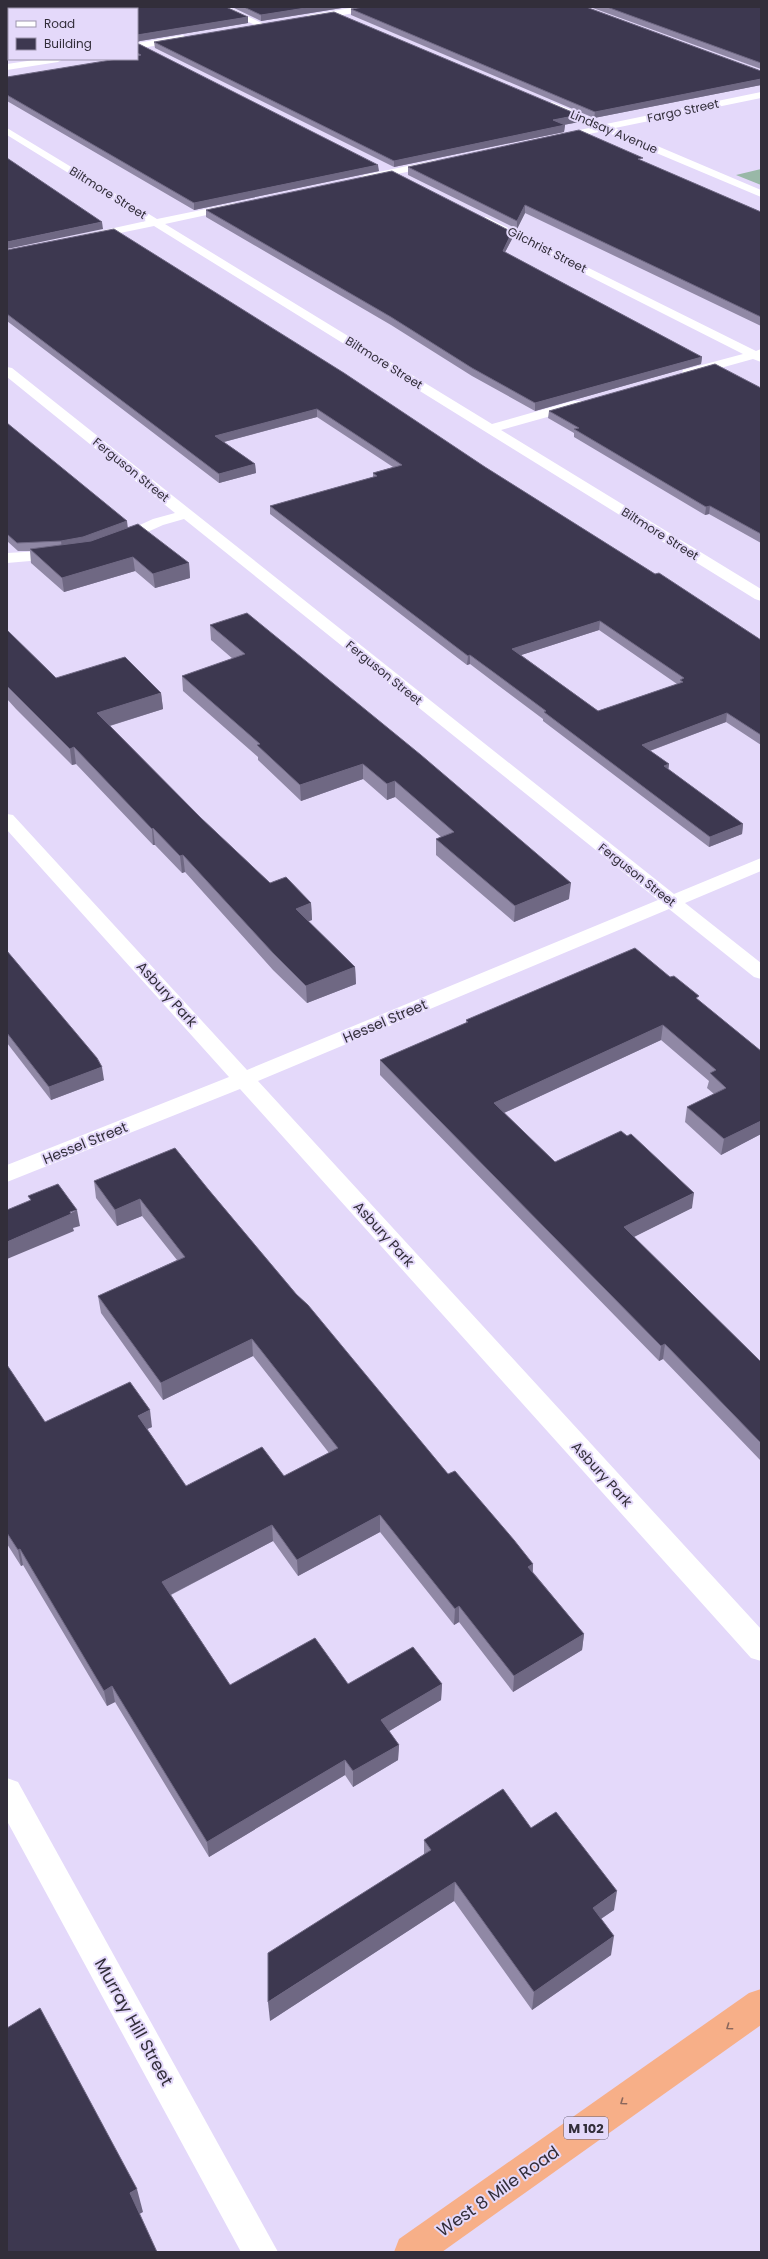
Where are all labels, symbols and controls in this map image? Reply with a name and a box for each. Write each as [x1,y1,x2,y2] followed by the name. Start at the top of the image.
[8,8,138,60] legend
[44,15,75,32] text: Road
[44,35,92,52] text: Building
[646,95,720,126] street label: Fargo Street
[568,105,660,158] street label: Lindsay Avenue
[66,162,150,223] street label: Biltmore Street
[505,222,590,277] street label: Gilchrist Street
[342,332,426,393] street label: Biltmore Street
[90,434,173,506] street label: Ferguson Street
[618,503,702,564] street label: Biltmore Street
[343,637,426,709] street label: Ferguson Street
[595,839,679,910] street label: Ferguson Street
[132,957,202,1032] street label: Asbury Park
[340,994,430,1048] street label: Hessel Street
[40,1117,130,1169] street label: Hessel Street
[349,1197,419,1272] street label: Asbury Park
[567,1437,637,1512] street label: Asbury Park
[89,1954,179,2090] street label: Murray Hill Street
[726,2022,733,2030] one-way arrow
[620,2097,627,2105] one-way arrow
[564,2117,608,2139] road number: M 102
[432,2140,564,2242] street label: West 8 Mile Road

